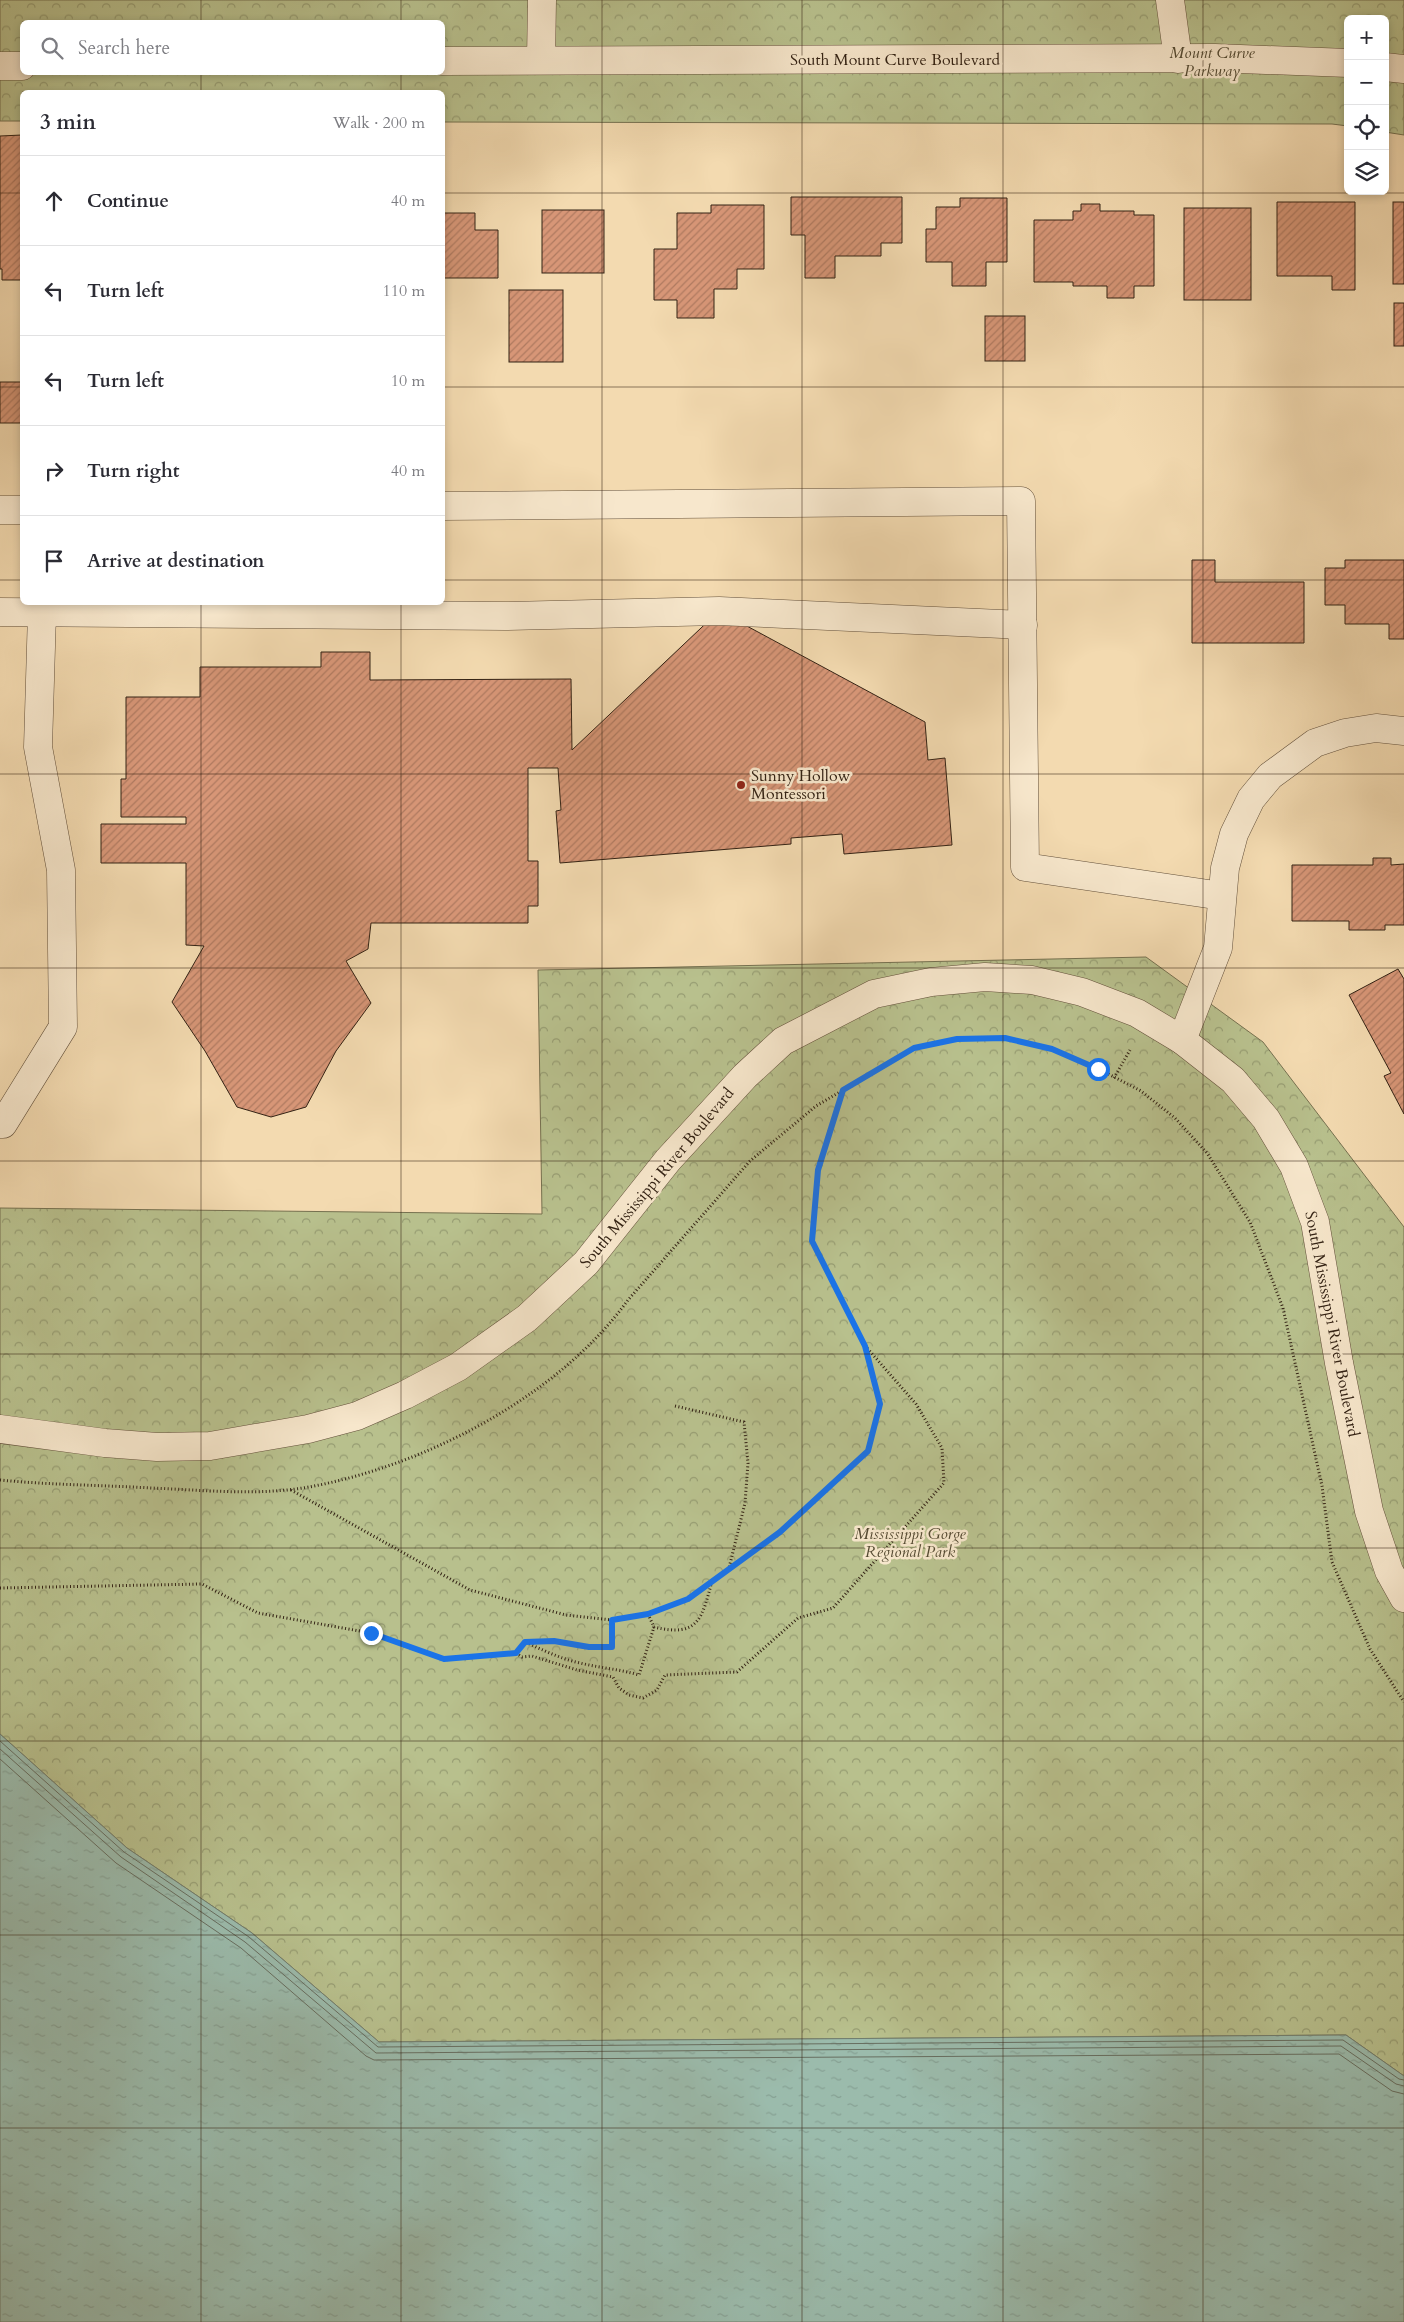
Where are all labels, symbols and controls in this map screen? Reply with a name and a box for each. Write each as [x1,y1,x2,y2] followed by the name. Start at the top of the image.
[1344,15,1389,195] map controls
[1344,15,1389,60] button: +
[20,20,445,75] search box
[38,34,66,62] icon: search
[78,35,170,61] text: Search here
[1169,42,1255,82] park label: Mount Curve Parkway
[790,49,1001,71] street label: South Mount Curve Boulevard
[1344,60,1389,105] button: −
[1344,105,1389,150] button: locate
[40,108,96,137] text: 3 min
[333,112,425,134] text: Walk · 200 m
[1344,150,1389,195] button: layers
[40,187,68,215] icon: ahead
[87,188,169,214] text: Continue
[391,190,425,212] text: 40 m
[40,277,68,305] icon: left
[87,278,164,304] text: Turn left
[383,280,425,302] text: 110 m
[40,367,68,395] icon: left
[87,368,164,394] text: Turn left
[391,370,425,392] text: 10 m
[40,457,68,485] icon: right
[87,458,179,484] text: Turn right
[391,460,425,482] text: 40 m
[40,547,68,575] icon: arrive
[87,548,264,574] text: Arrive at destination
[751,765,851,805] place label: Sunny Hollow Montessori
[735,779,747,791] marker: Sunny Hollow Montessori
[1087,1058,1110,1081] route start
[575,1083,739,1273] street label: South Mississippi River Boulevard
[1299,1209,1365,1439] street label: South Mississippi River Boulevard
[854,1523,967,1563] park label: Mississippi Gorge Regional Park
[360,1622,383,1645] route end

